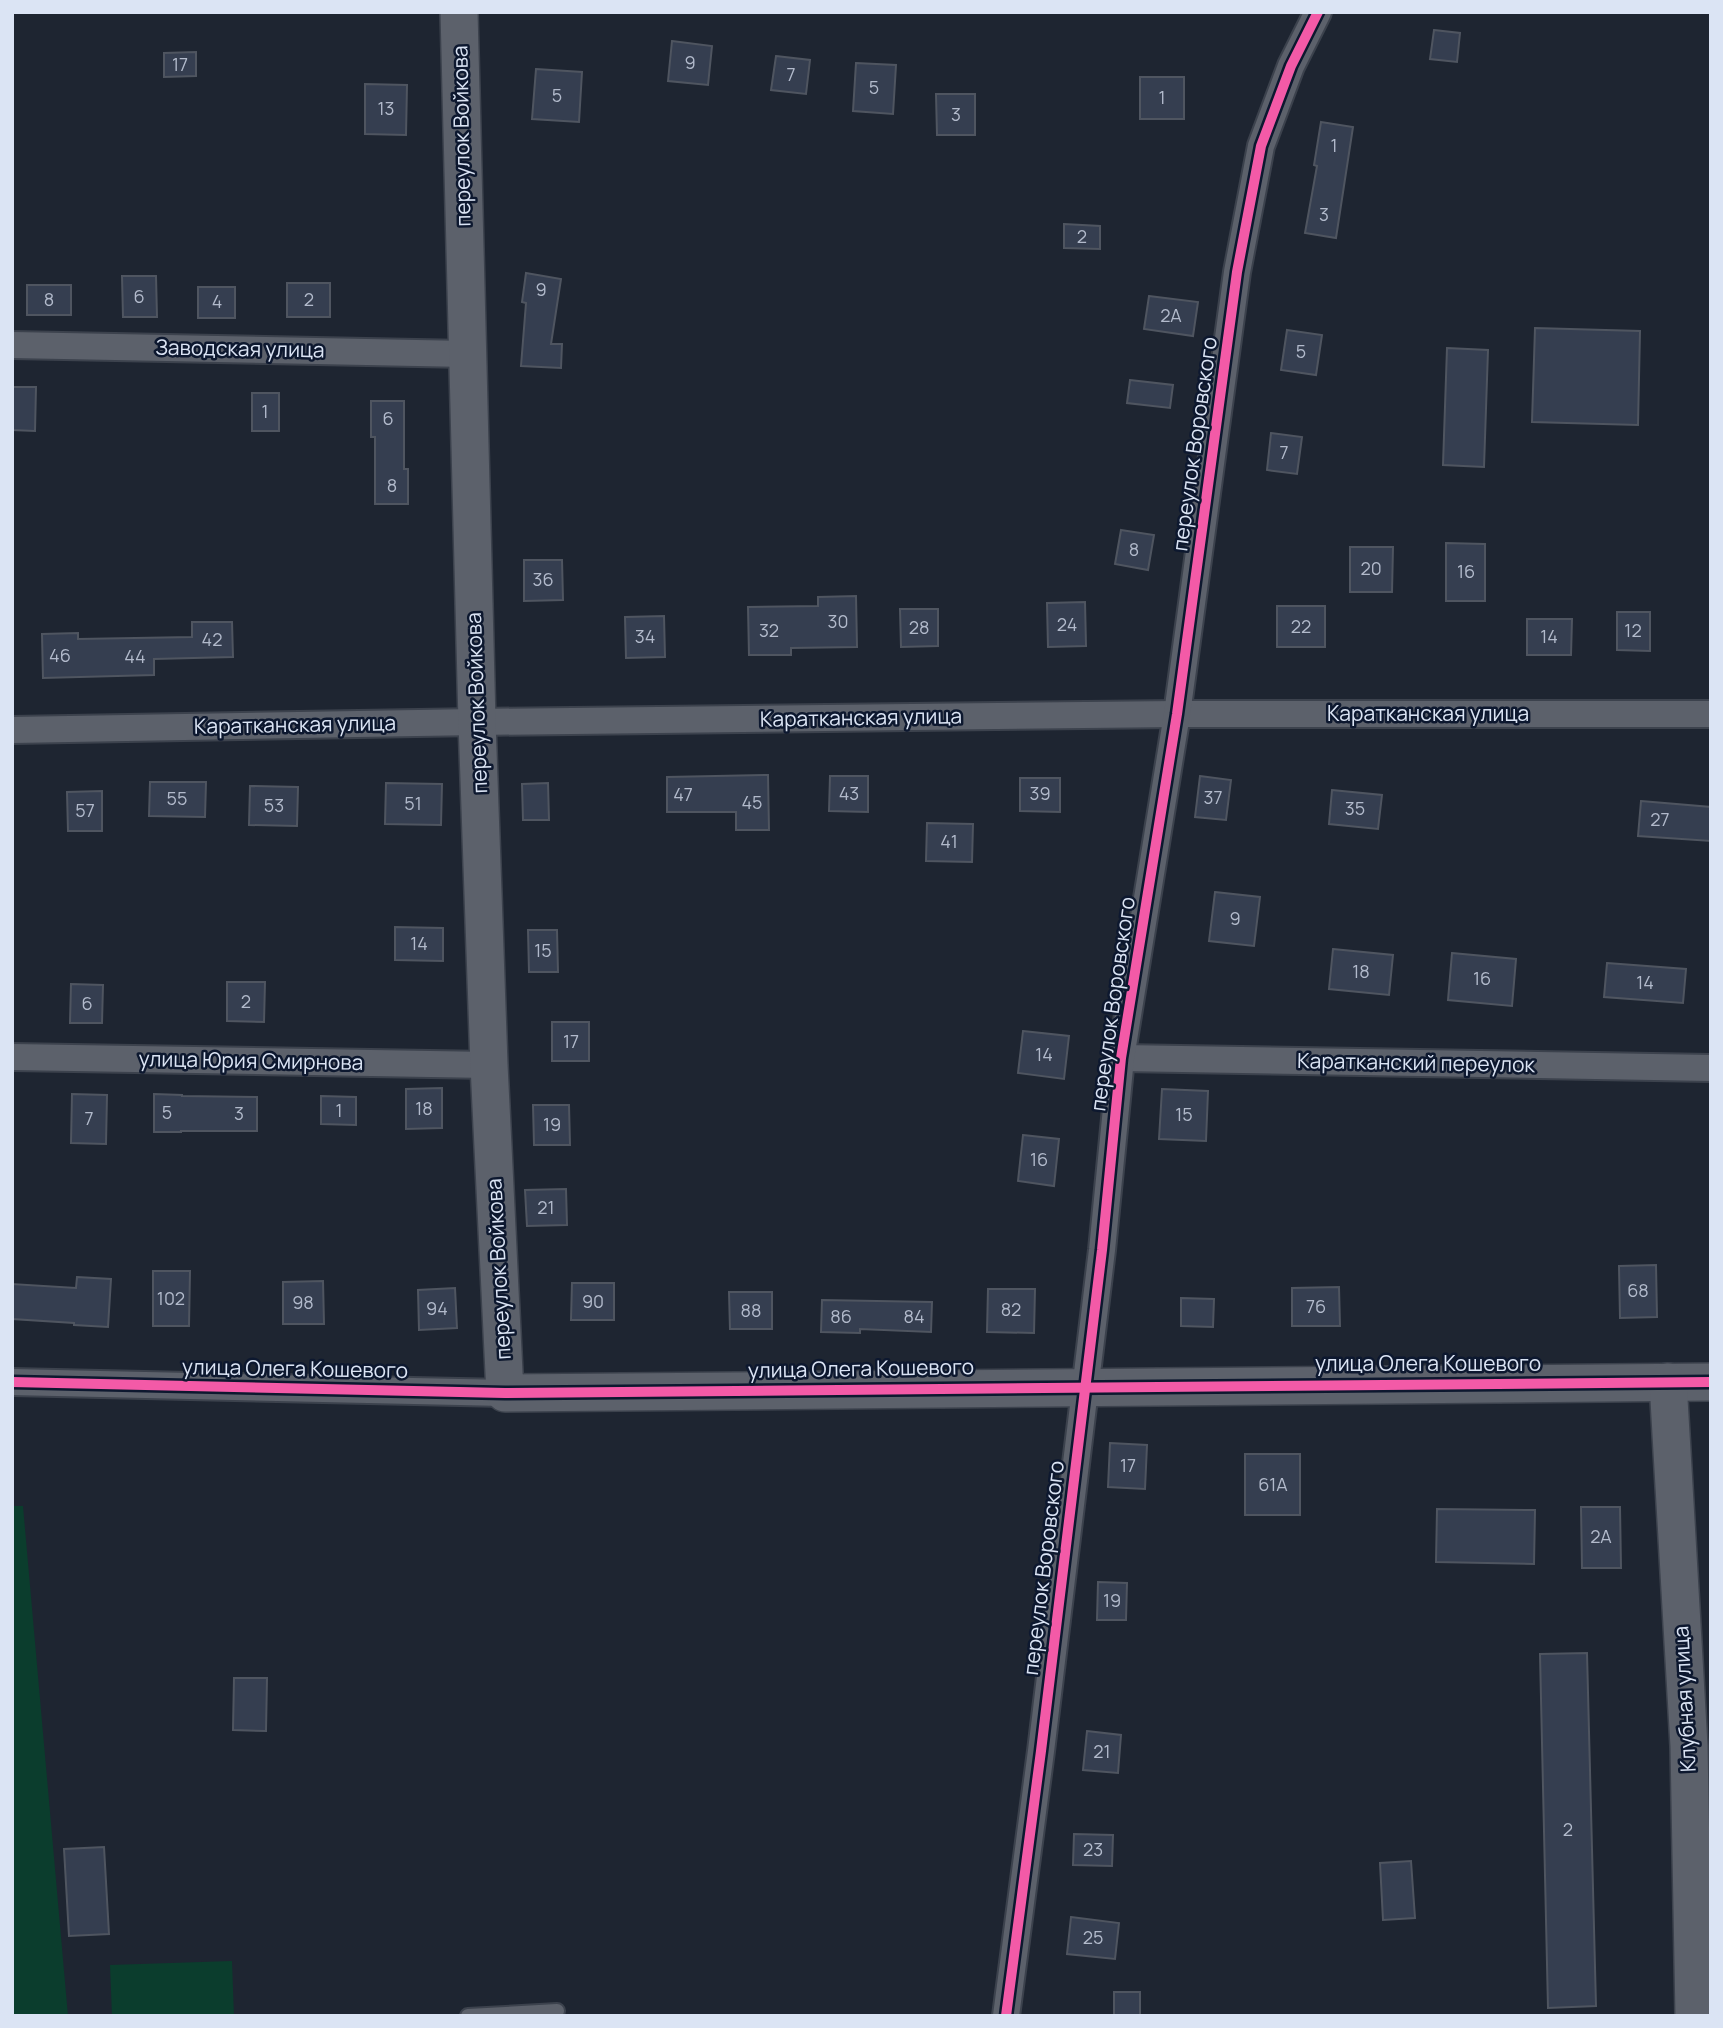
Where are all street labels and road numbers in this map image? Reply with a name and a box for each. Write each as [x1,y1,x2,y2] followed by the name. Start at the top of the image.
[445,45,477,227] street label: переулок Войкова
[155,333,325,363] street label: Заводская улица
[1165,335,1223,553] street label: переулок Воровского
[459,612,493,794] street label: переулок Войкова
[1327,699,1529,727] street label: Каратканская улица
[760,701,962,733] street label: Каратканская улица
[194,708,396,740] street label: Каратканская улица
[1083,895,1141,1113] street label: переулок Воровского
[138,1044,364,1076] street label: улица Юрия Смирнова
[1297,1046,1536,1078] street label: Каратканский переулок
[479,1178,517,1360] street label: переулок Войкова
[1315,1349,1541,1377] street label: улица Олега Кошевого
[182,1352,408,1384] street label: улица Олега Кошевого
[748,1352,974,1384] street label: улица Олега Кошевого
[1016,1459,1070,1677] street label: переулок Воровского
[1666,1625,1702,1773] street label: Клубная улица

